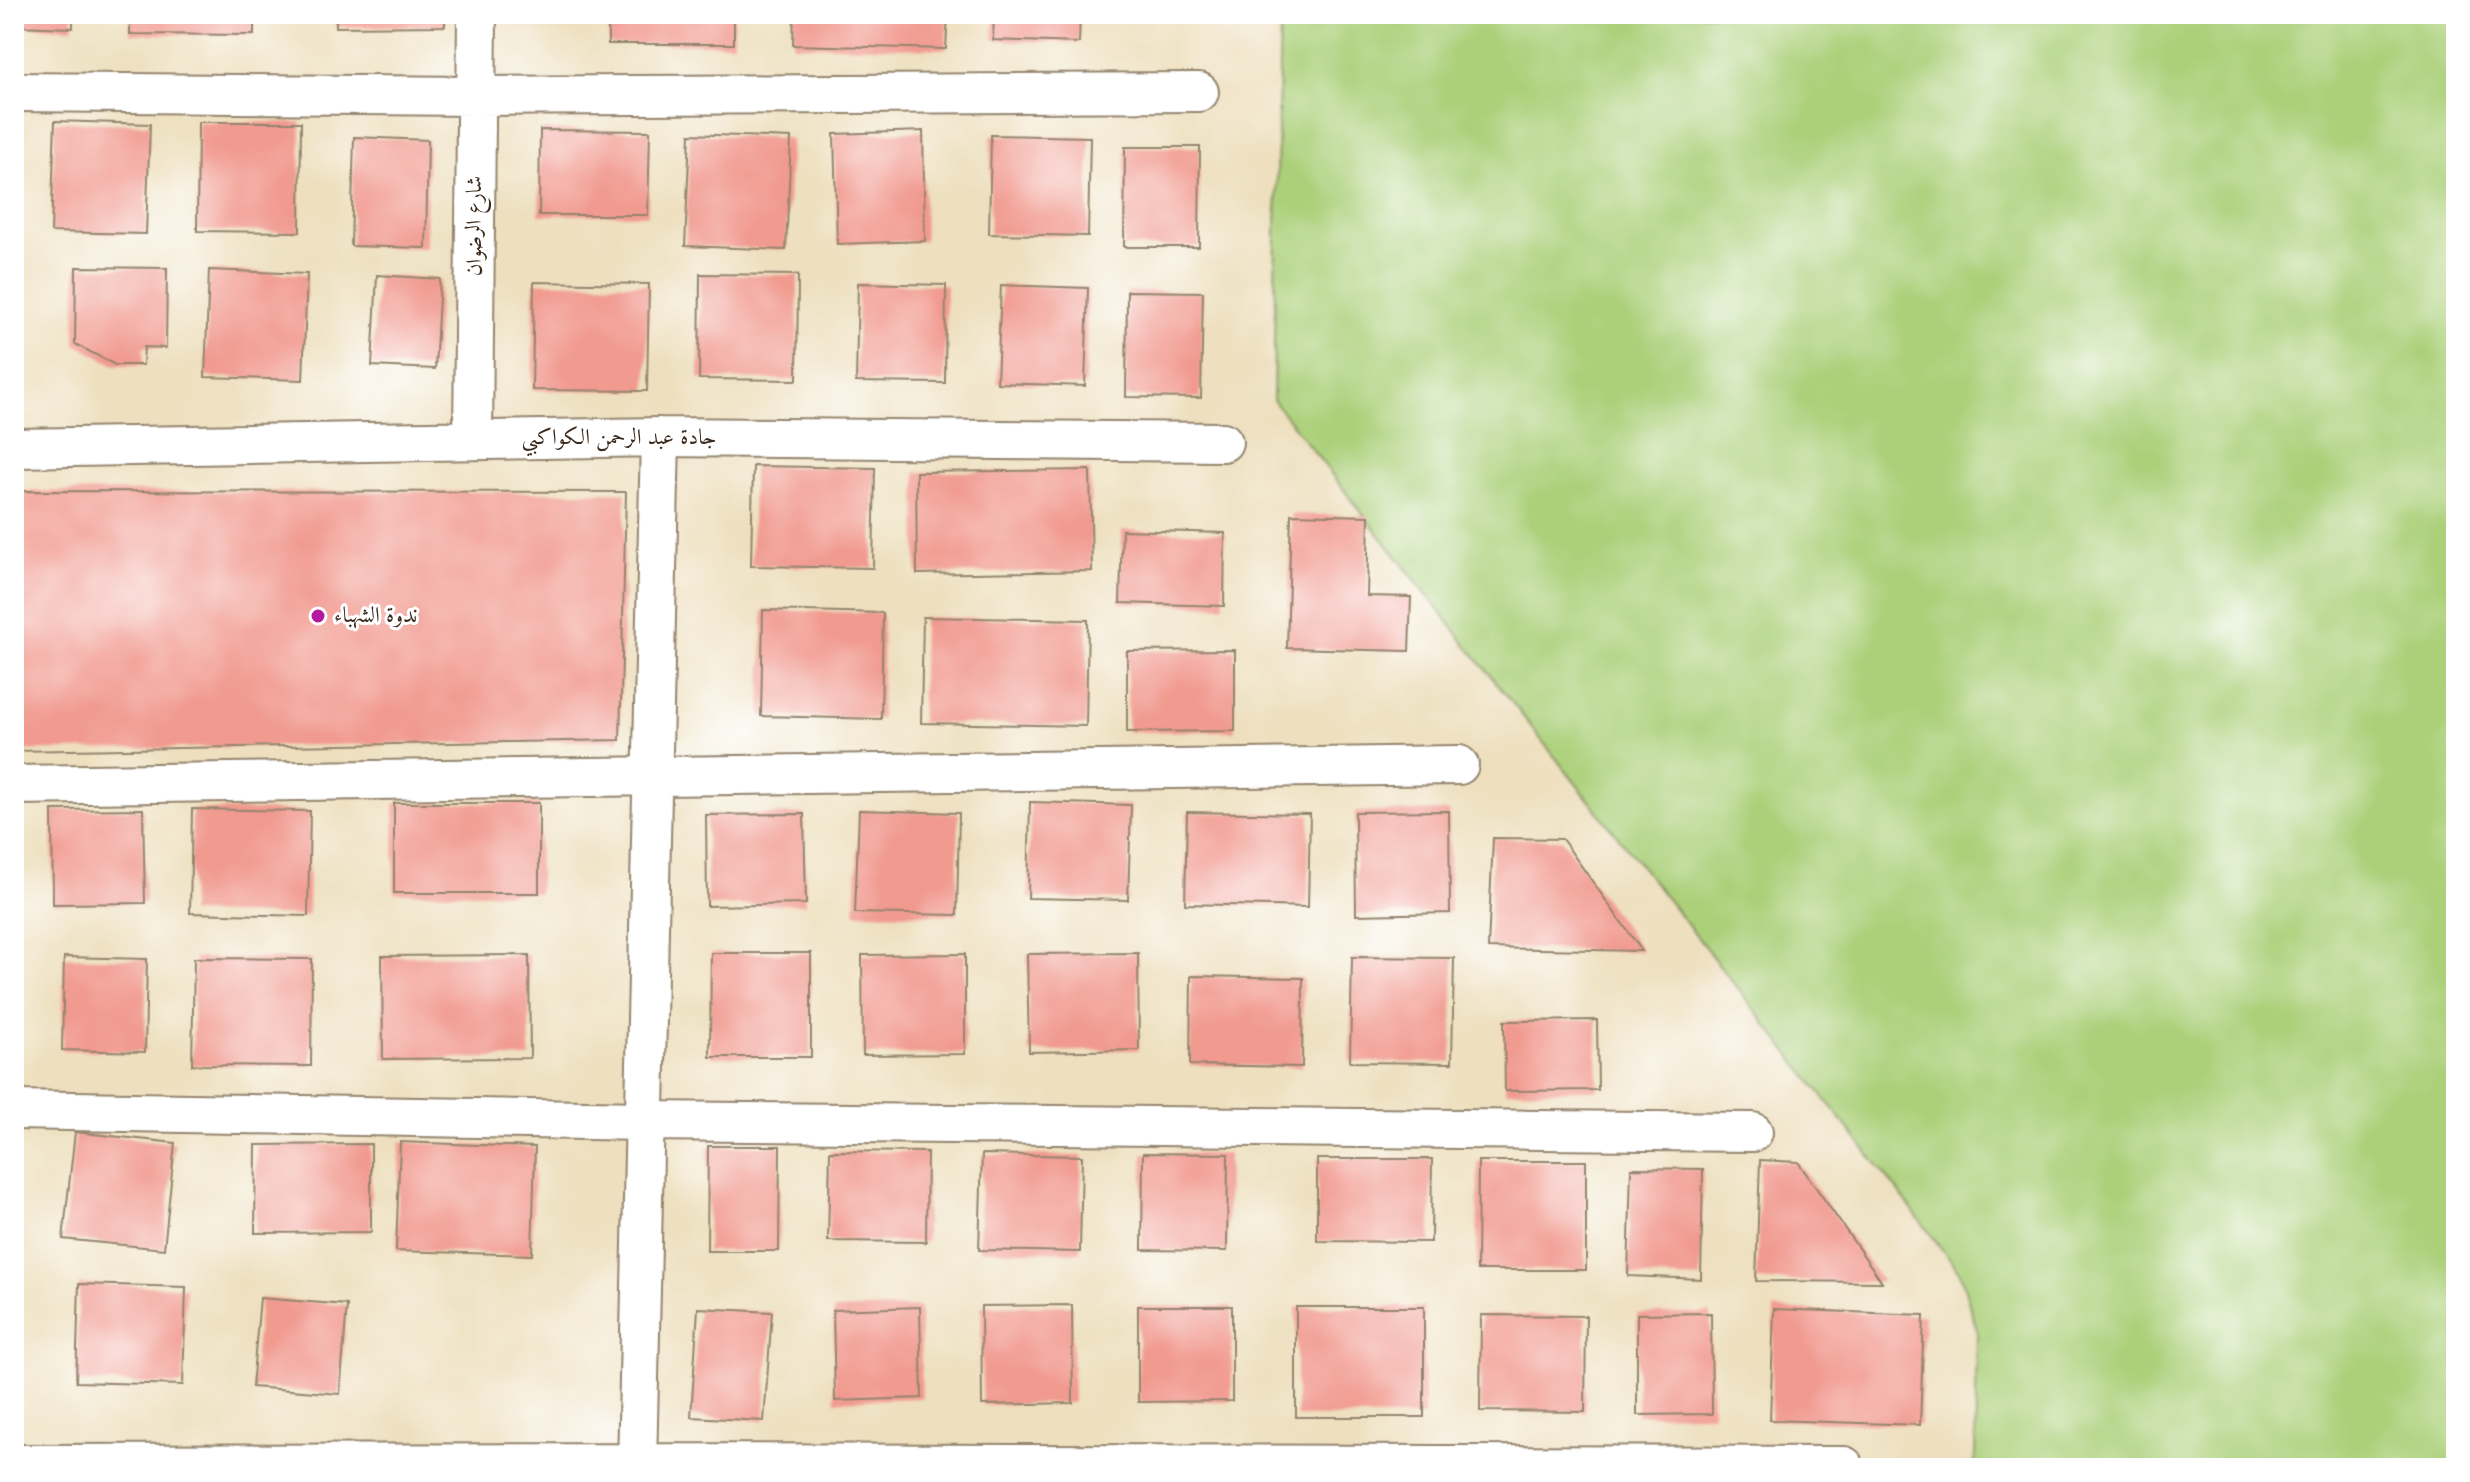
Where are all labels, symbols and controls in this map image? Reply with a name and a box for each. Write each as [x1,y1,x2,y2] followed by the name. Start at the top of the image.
[464,176,492,276] street label: شارع الرضوان
[521,426,717,457] street label: جادة عبد الرحمن الكواكبي
[334,605,418,629] place label: ندوة الشهباء
[309,607,327,625] marker: ندوة الشهباء

